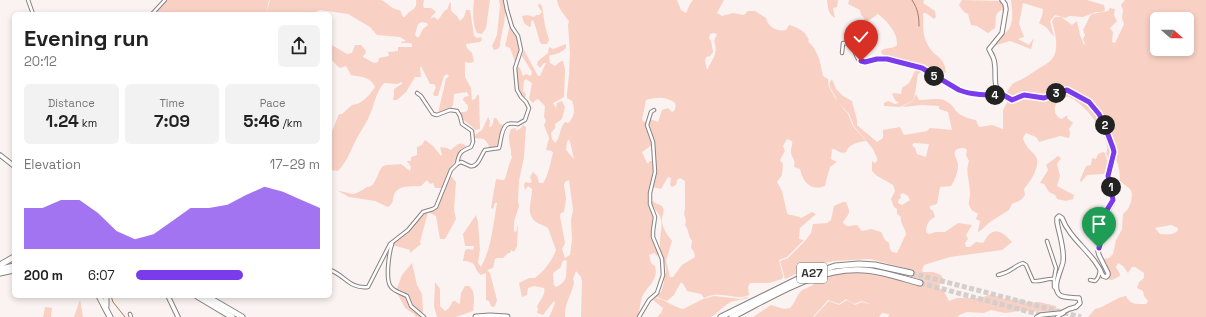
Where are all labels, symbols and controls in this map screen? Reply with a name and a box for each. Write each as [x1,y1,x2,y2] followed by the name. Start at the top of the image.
[1150,12,1194,56] north arrow
[1150,12,1194,56] map controls
[844,20,878,61] pin
[24,24,149,52] text: Evening run
[278,25,320,67] button: share
[850,26,872,48] icon: check
[24,53,57,70] text: 20:12
[924,66,944,86] pin: 5
[931,69,937,83] text: 5
[1046,83,1066,103] pin: 3
[985,85,1005,105] pin: 4
[1053,86,1059,100] text: 3
[992,88,999,102] text: 4
[48,96,95,110] text: Distance
[159,96,185,110] text: Time
[260,96,286,110] text: Pace
[46,110,79,132] text: 1.24
[154,110,190,132] text: 7:09
[243,110,280,132] text: 5:46
[1095,115,1115,135] pin: 2
[79,116,97,130] text: km
[280,116,302,130] text: /km
[1102,118,1108,132] text: 2
[24,156,81,173] text: Elevation
[270,156,320,173] text: 17–29 m
[1101,177,1121,197] pin: 1
[1109,180,1113,194] text: 1
[1082,207,1116,248] pin
[1088,213,1110,235] icon: arrive
[797,263,827,283] road number: A27
[24,267,63,284] text: 200 m
[88,267,115,284] text: 6:07

